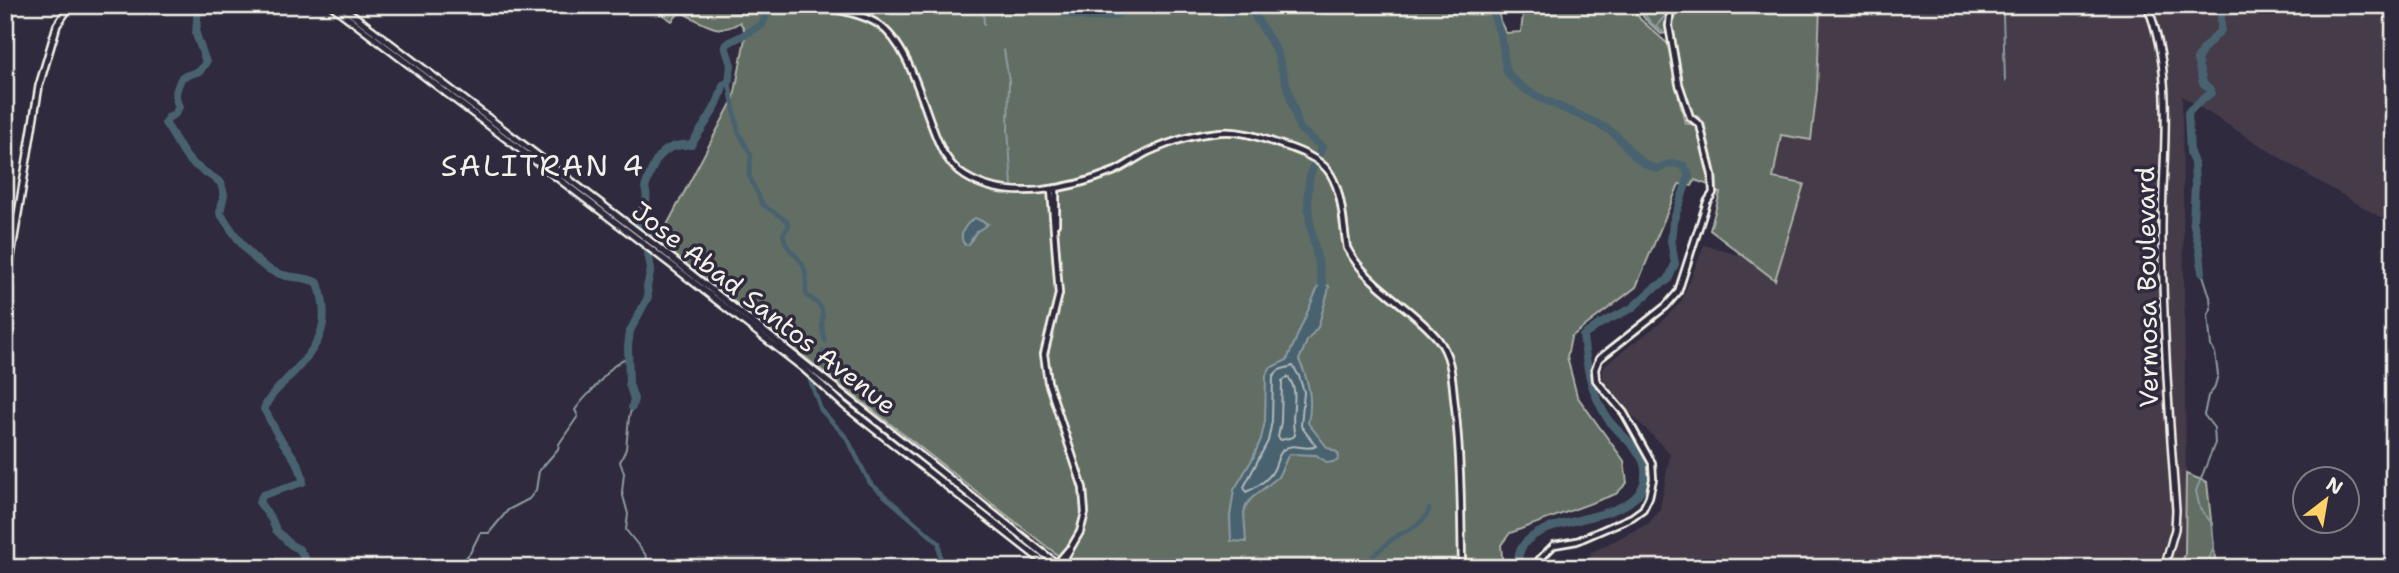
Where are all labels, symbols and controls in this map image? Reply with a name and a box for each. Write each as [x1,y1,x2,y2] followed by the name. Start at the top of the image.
[441,145,645,186] district label: SALITRAN 4
[2127,166,2166,408] street label: Vermosa Boulevard
[624,193,904,422] street label: Jose Abad Santos Avenue
[2290,464,2360,534] north arrow
[2322,471,2347,500] text: N

